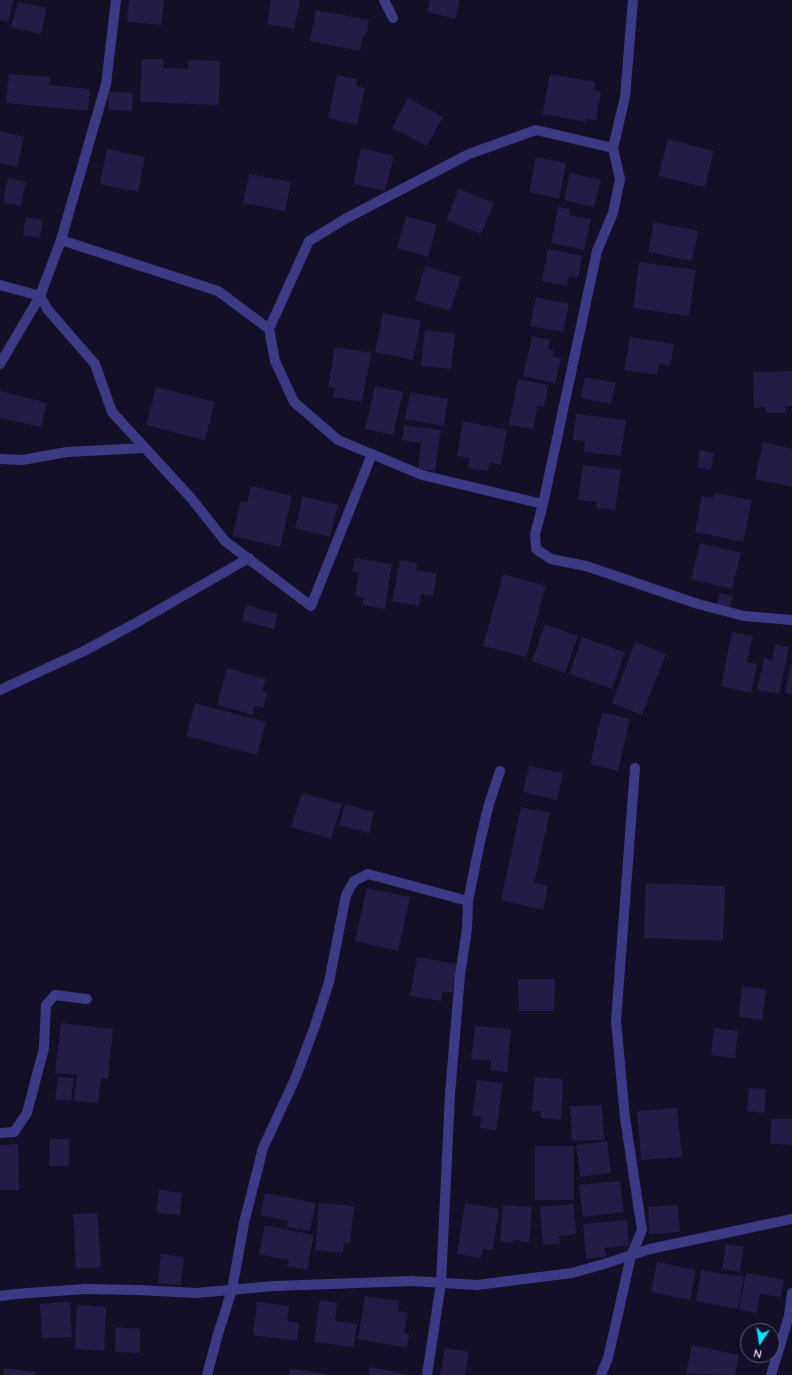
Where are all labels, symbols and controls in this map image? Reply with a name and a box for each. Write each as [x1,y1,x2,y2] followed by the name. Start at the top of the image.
[740,1323,780,1363] north arrow
[752,1346,763,1361] text: N

